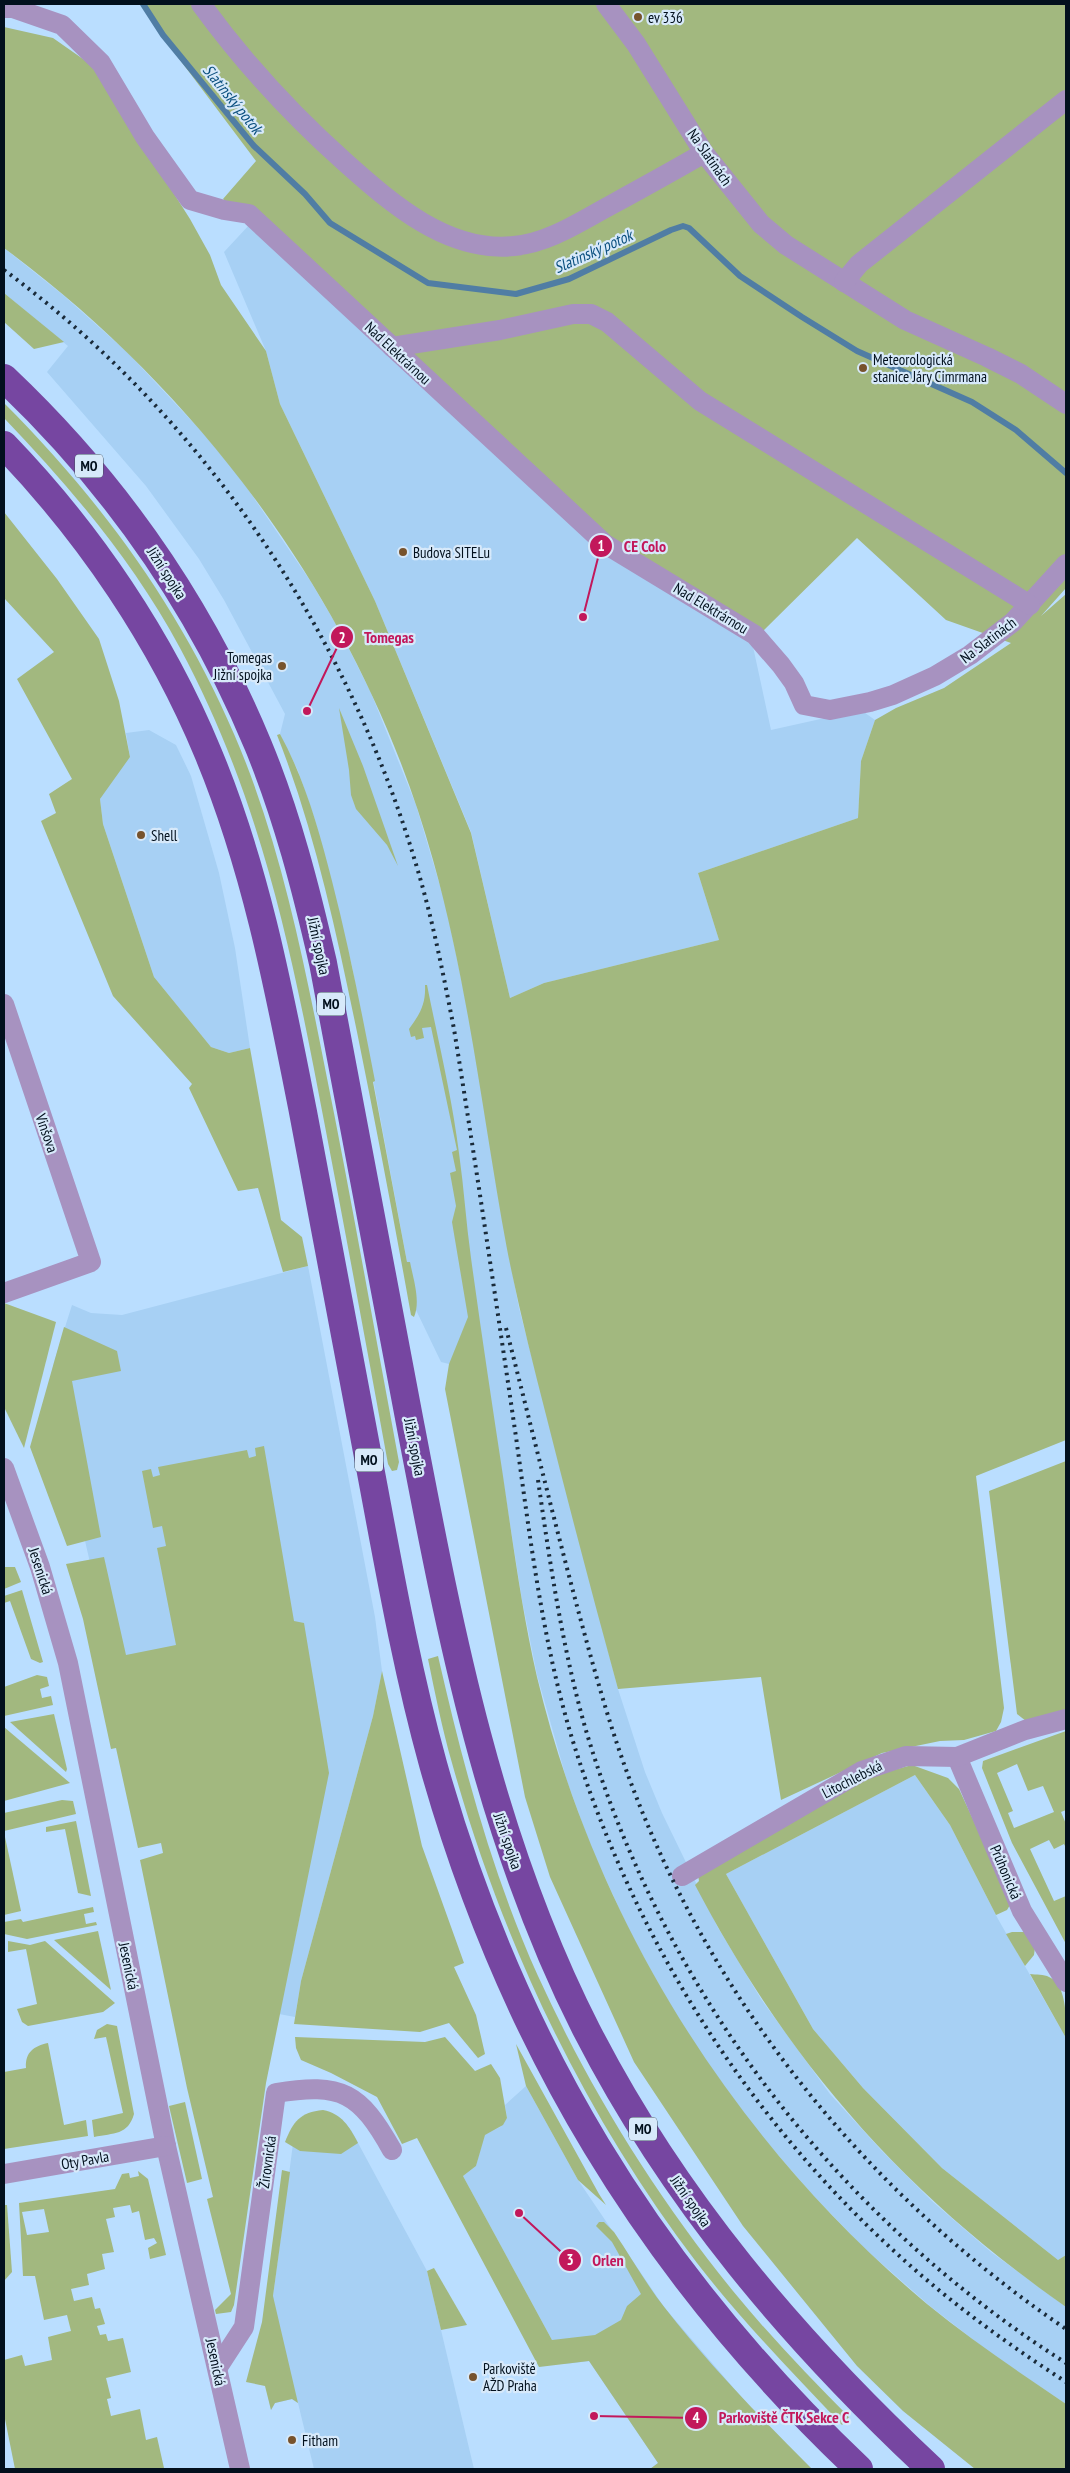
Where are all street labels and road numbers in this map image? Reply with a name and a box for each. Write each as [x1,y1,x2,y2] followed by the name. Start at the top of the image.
[684,125,736,189] street label: Na Slatinách
[361,318,435,388] street label: Nad Elektrárnou
[75,454,103,478] road number: MO
[143,542,191,603] street label: Jižní spojka
[670,578,752,638] street label: Nad Elektrárnou
[956,613,1020,667] street label: Na Slatinách
[303,914,334,977] street label: Jižní spojka
[317,992,345,1016] road number: MO
[31,1110,62,1155] street label: Vinšova
[400,1416,430,1477] street label: Jižní spojka
[355,1448,383,1472] road number: MO
[24,1544,57,1597] street label: Jesenická
[819,1756,885,1802] street label: Litochlebská
[489,1809,526,1872] street label: Jižní spojka
[986,1842,1026,1902] street label: Průhonická
[115,1940,143,1991] street label: Jesenická
[629,2118,657,2140] road number: MO
[254,2134,280,2190] street label: Žirovnická
[60,2146,110,2174] street label: Oty Pavla
[666,2171,716,2230] street label: Jižní spojka
[202,2336,230,2387] street label: Jesenická

